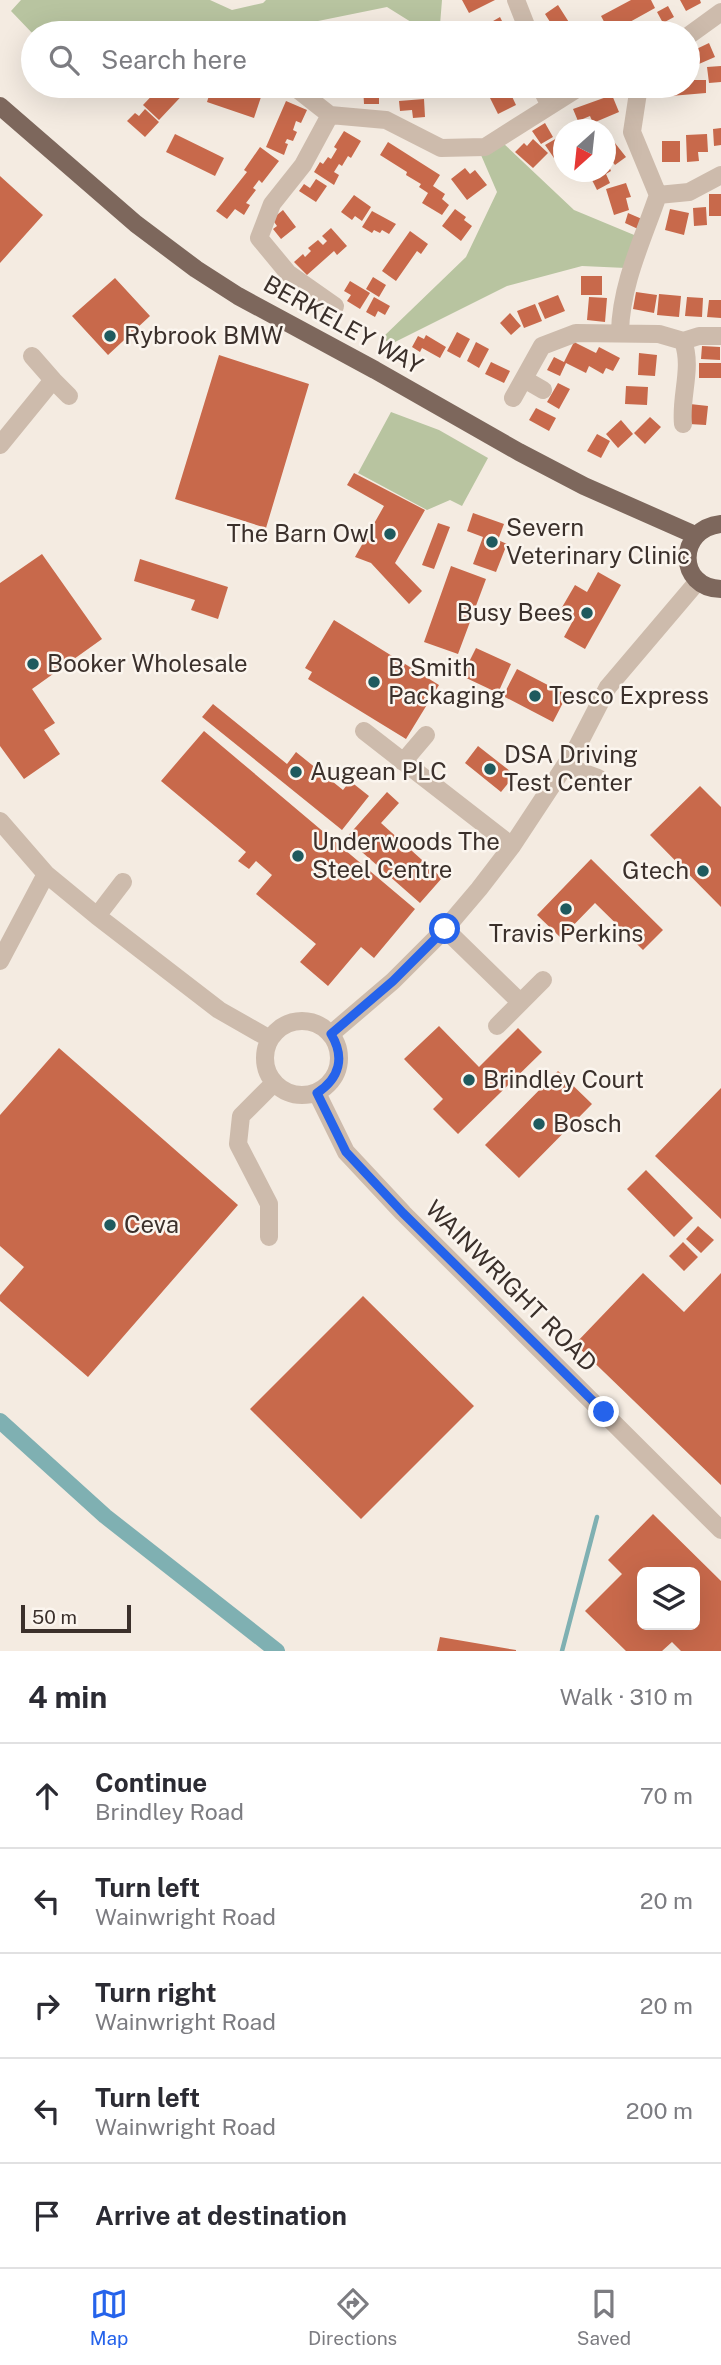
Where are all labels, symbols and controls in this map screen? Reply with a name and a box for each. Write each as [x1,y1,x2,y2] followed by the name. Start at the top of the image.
[21,21,700,98] search box
[45,41,83,79] icon: search
[101,44,247,75] text: Search here
[553,119,616,182] north arrow
[259,269,428,380] street label: BERKELEY WAY
[124,321,284,349] place label: Rybrook BMW
[102,328,118,344] marker: Rybrook BMW
[506,513,690,569] place label: Severn Veterinary Clinic
[227,519,376,547] place label: The Barn Owl
[382,526,398,542] marker: The Barn Owl
[484,534,500,550] marker: Severn Veterinary Clinic
[457,598,573,626] place label: Busy Bees
[579,605,595,621] marker: Busy Bees
[47,649,248,677] place label: Booker Wholesale
[388,653,505,709] place label: B Smith Packaging
[25,656,41,672] marker: Booker Wholesale
[366,674,382,690] marker: B Smith Packaging
[549,681,709,709] place label: Tesco Express
[527,688,543,704] marker: Tesco Express
[504,740,638,796] place label: DSA Driving Test Center
[310,757,447,785] place label: Augean PLC
[482,761,498,777] marker: DSA Driving Test Center
[288,764,304,780] marker: Augean PLC
[312,827,500,883] place label: Underwoods The Steel Centre
[290,848,306,864] marker: Underwoods The Steel Centre
[622,856,689,884] place label: Gtech
[695,863,711,879] marker: Gtech
[558,901,574,917] marker: Travis Perkins
[429,913,460,944] route start
[489,919,643,947] place label: Travis Perkins
[483,1065,644,1093] place label: Brindley Court
[461,1072,477,1088] marker: Brindley Court
[553,1109,622,1137] place label: Bosch
[531,1116,547,1132] marker: Bosch
[420,1194,603,1377] street label: WAINWRIGHT ROAD
[124,1210,179,1238] place label: Ceva
[102,1217,118,1233] marker: Ceva
[588,1396,619,1427] route end
[637,1567,700,1630] map controls
[637,1567,700,1630] button: layers
[21,1602,131,1634] scale bar
[32,1606,77,1628] text: 50 m
[28,1679,107,1715] text: 4 min
[560,1683,693,1710] text: Walk · 310 m
[95,1767,207,1798] text: Continue
[28,1777,66,1815] icon: ahead
[640,1782,693,1809] text: 70 m
[95,1798,244,1825] text: Brindley Road
[95,1872,200,1903] text: Turn left
[28,1882,66,1920] icon: left
[640,1887,693,1914] text: 20 m
[95,1903,276,1930] text: Wainwright Road
[95,1977,217,2008] text: Turn right
[28,1987,66,2025] icon: right
[640,1992,693,2019] text: 20 m
[95,2008,276,2035] text: Wainwright Road
[95,2082,200,2113] text: Turn left
[28,2092,66,2130] icon: left
[626,2097,693,2124] text: 200 m
[95,2113,276,2140] text: Wainwright Road
[28,2197,66,2235] icon: arrive
[95,2200,347,2231] text: Arrive at destination
[90,2285,128,2349] tab: Map
[308,2285,397,2349] tab: Directions
[577,2285,631,2349] tab: Saved

